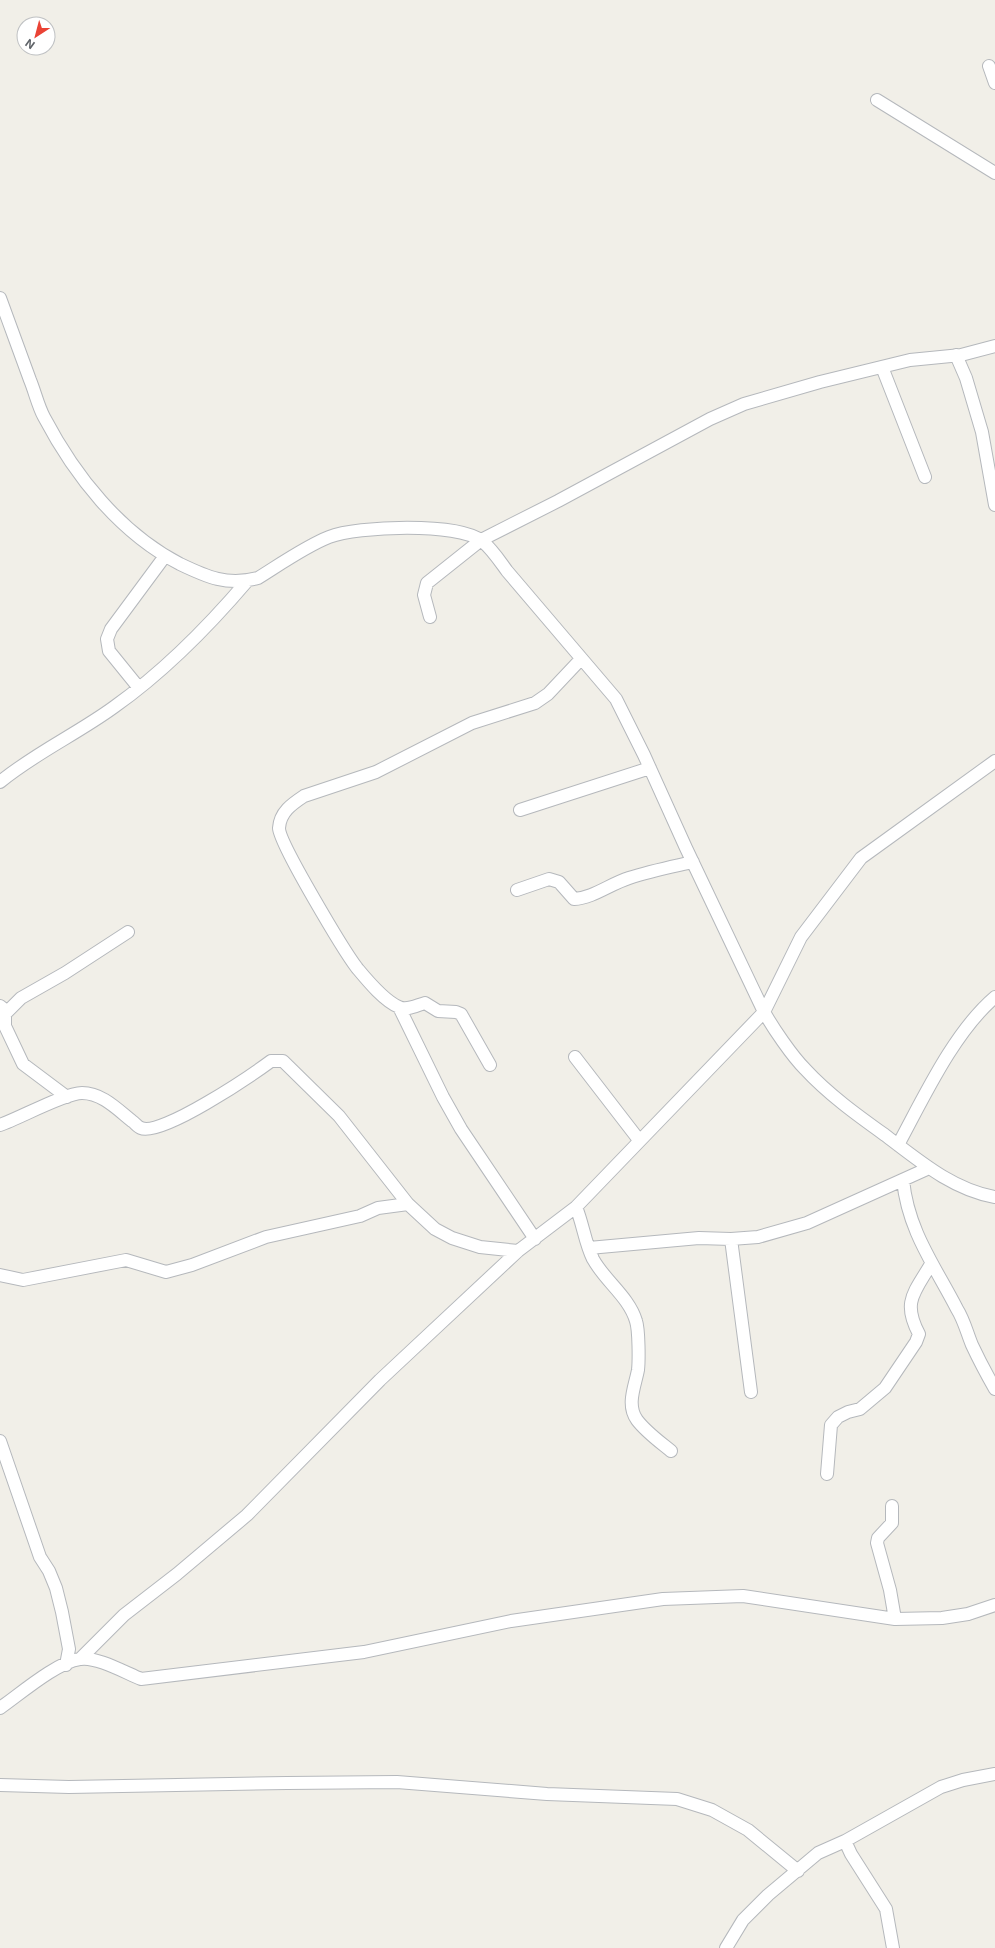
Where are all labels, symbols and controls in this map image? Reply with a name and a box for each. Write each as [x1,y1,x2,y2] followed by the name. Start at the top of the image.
[16,16,56,56] north arrow
[23,36,38,52] text: N

